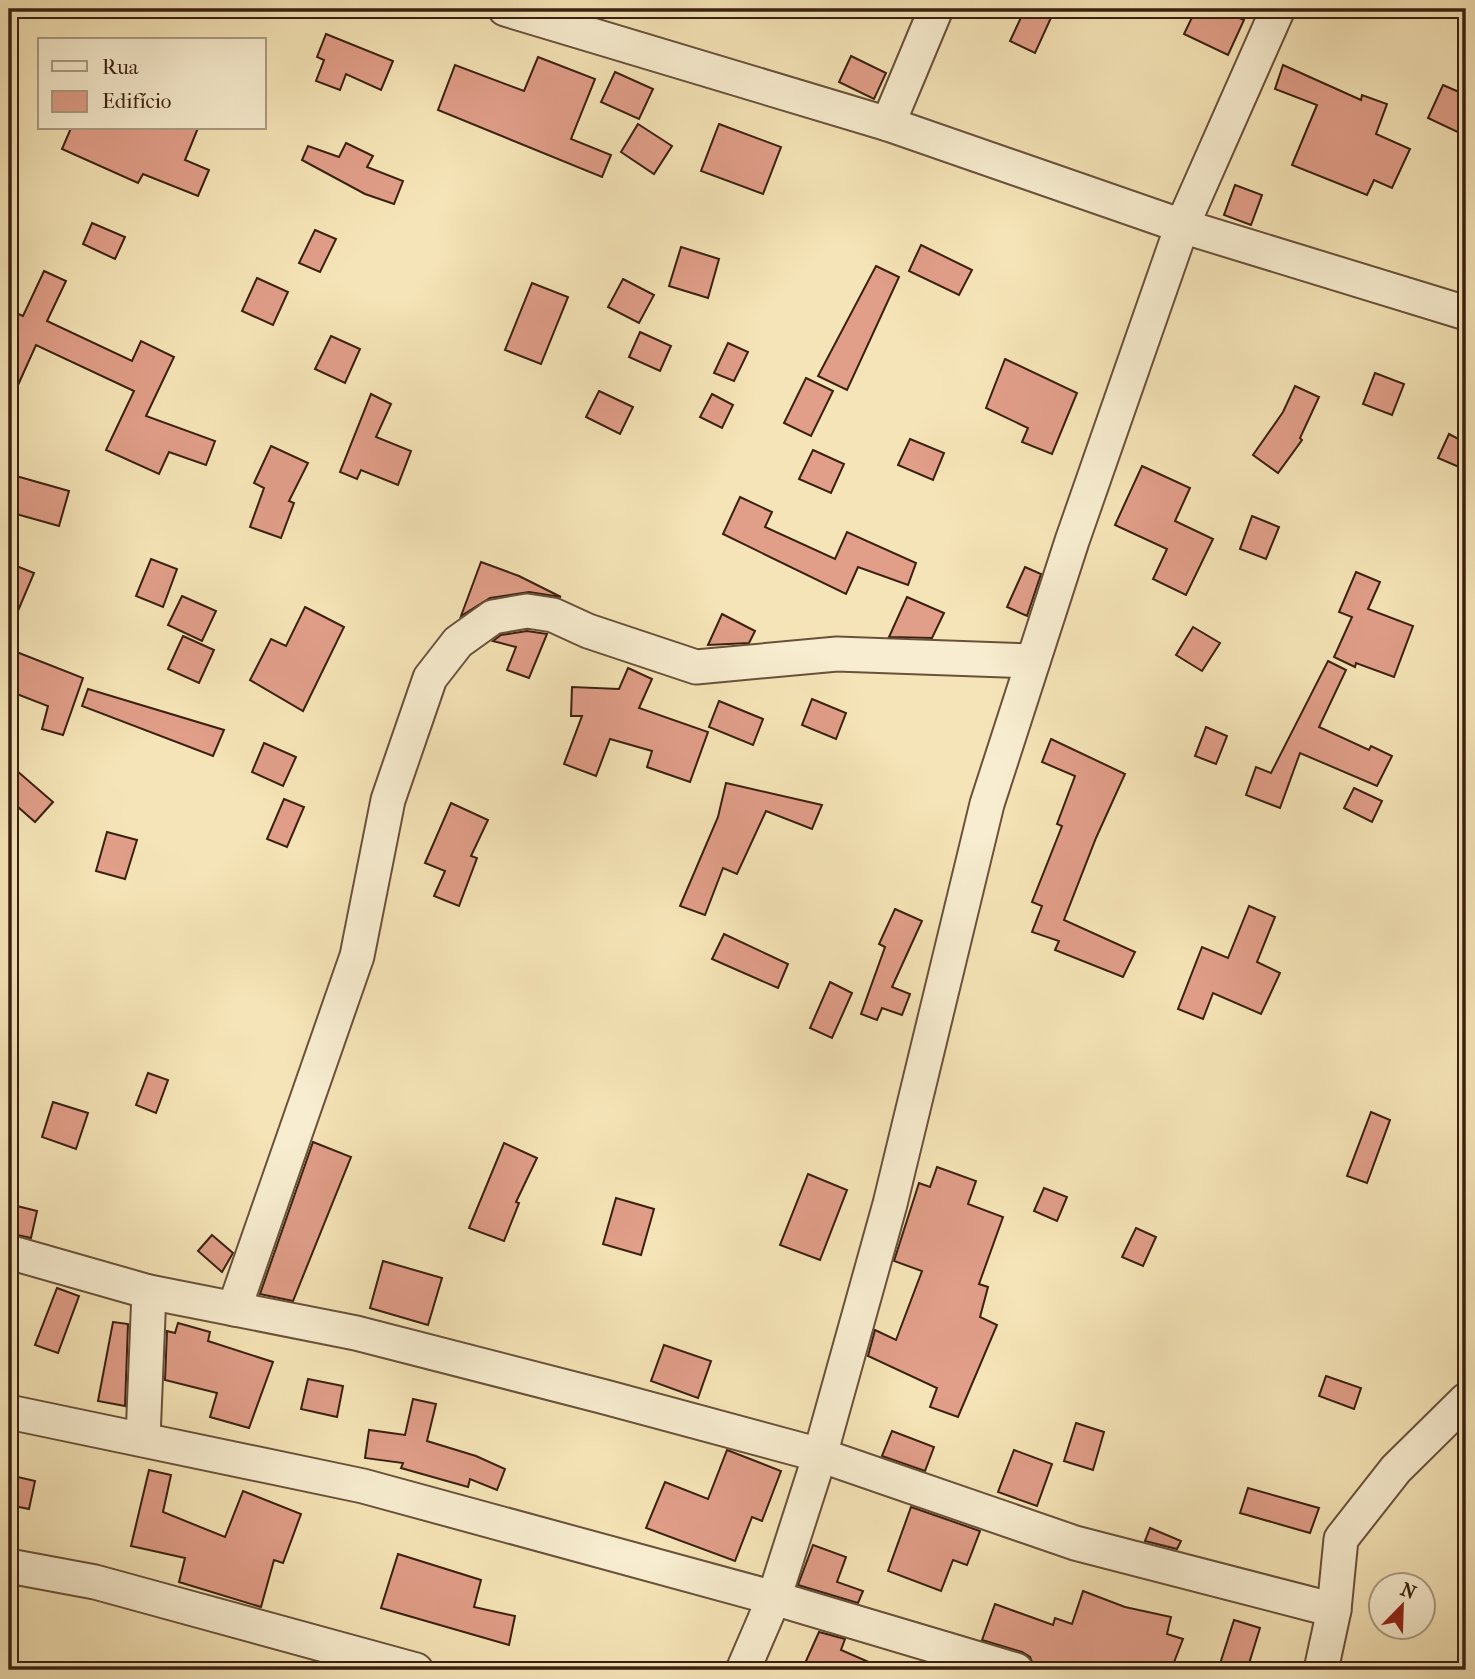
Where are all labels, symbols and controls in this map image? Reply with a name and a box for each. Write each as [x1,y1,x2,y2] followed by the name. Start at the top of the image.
[38,38,266,130] legend
[102,55,139,79] text: Rua
[102,89,171,113] text: Edifício
[1366,1570,1436,1640] north arrow
[1397,1578,1420,1604] text: N

